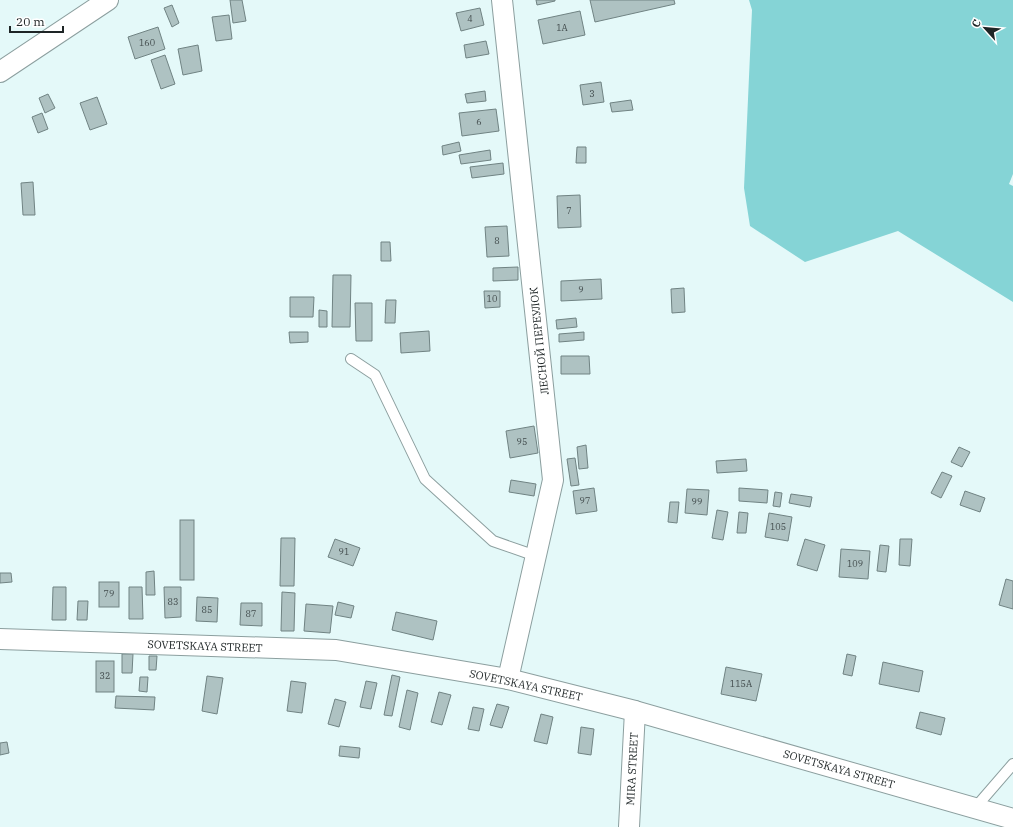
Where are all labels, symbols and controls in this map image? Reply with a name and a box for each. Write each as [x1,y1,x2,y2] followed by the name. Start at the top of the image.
[10,8,63,34] scale bar
[965,8,1005,48] north arrow
[467,13,473,24] house number: 4
[16,14,45,29] text: 20 m
[968,17,984,30] text: С
[556,22,569,33] house number: 1А
[139,37,155,48] house number: 160
[589,88,595,99] house number: 3
[476,116,482,127] house number: 6
[566,205,572,216] house number: 7
[494,235,500,246] house number: 8
[578,284,584,295] house number: 9
[526,286,552,395] street label: ЛЕСНОЙ ПЕРЕУЛОК
[487,293,497,304] house number: 10
[517,436,527,447] house number: 95
[580,495,590,506] house number: 97
[692,496,702,507] house number: 99
[770,521,786,532] house number: 105
[339,546,349,557] house number: 91
[847,558,863,569] house number: 109
[104,588,114,599] house number: 79
[168,596,178,607] house number: 83
[202,604,212,615] house number: 85
[246,608,256,619] house number: 87
[147,637,263,655] street label: SOVETSKAYA STREET
[468,666,584,704] street label: SOVETSKAYA STREET
[100,670,110,681] house number: 32
[730,678,753,689] house number: 115А
[623,732,641,806] street label: MIRA STREET
[782,746,896,792] street label: SOVETSKAYA STREET

